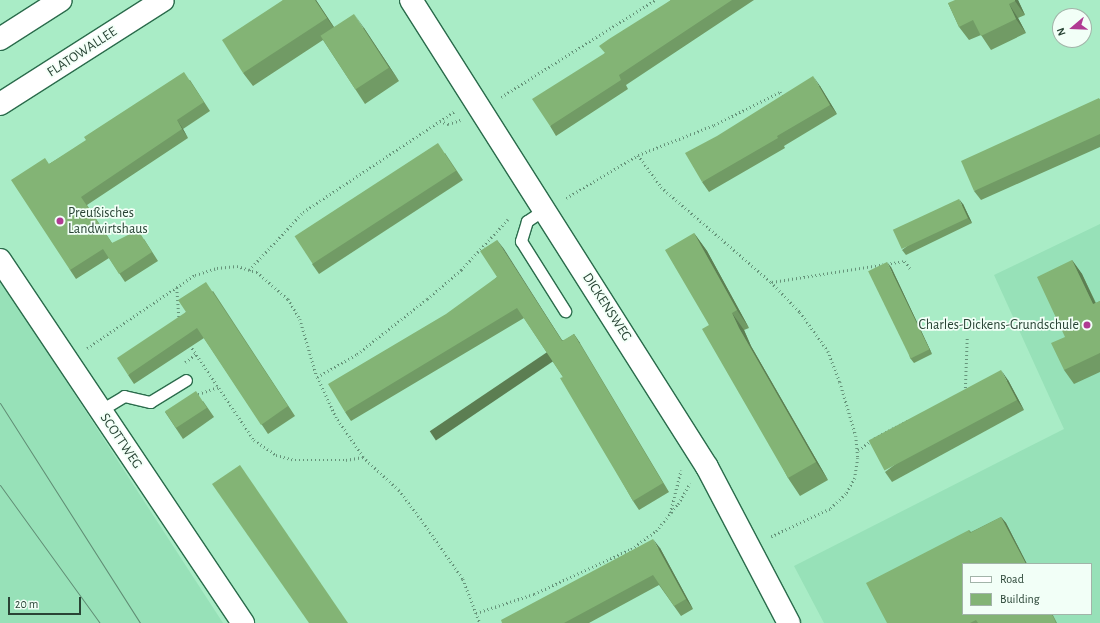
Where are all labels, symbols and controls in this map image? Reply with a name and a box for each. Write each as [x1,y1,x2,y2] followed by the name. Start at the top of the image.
[1052,8,1092,48] north arrow
[44,23,120,81] street label: FLATOWALLEE
[1055,26,1068,37] text: N
[68,205,148,238] place label: Preußisches Landwirtshaus
[55,216,65,226] marker: Preußisches Landwirtshaus
[579,270,635,344] street label: DICKENSWEG
[918,317,1079,333] place label: Charles-Dickens-Grundschule
[1082,320,1092,330] marker: Charles-Dickens-Grundschule
[96,410,146,472] street label: SCOTTWEG
[962,563,1092,615] legend
[1000,573,1024,585] text: Road
[10,589,83,615] scale bar
[1000,593,1040,605] text: Building
[15,598,38,610] text: 20 m

